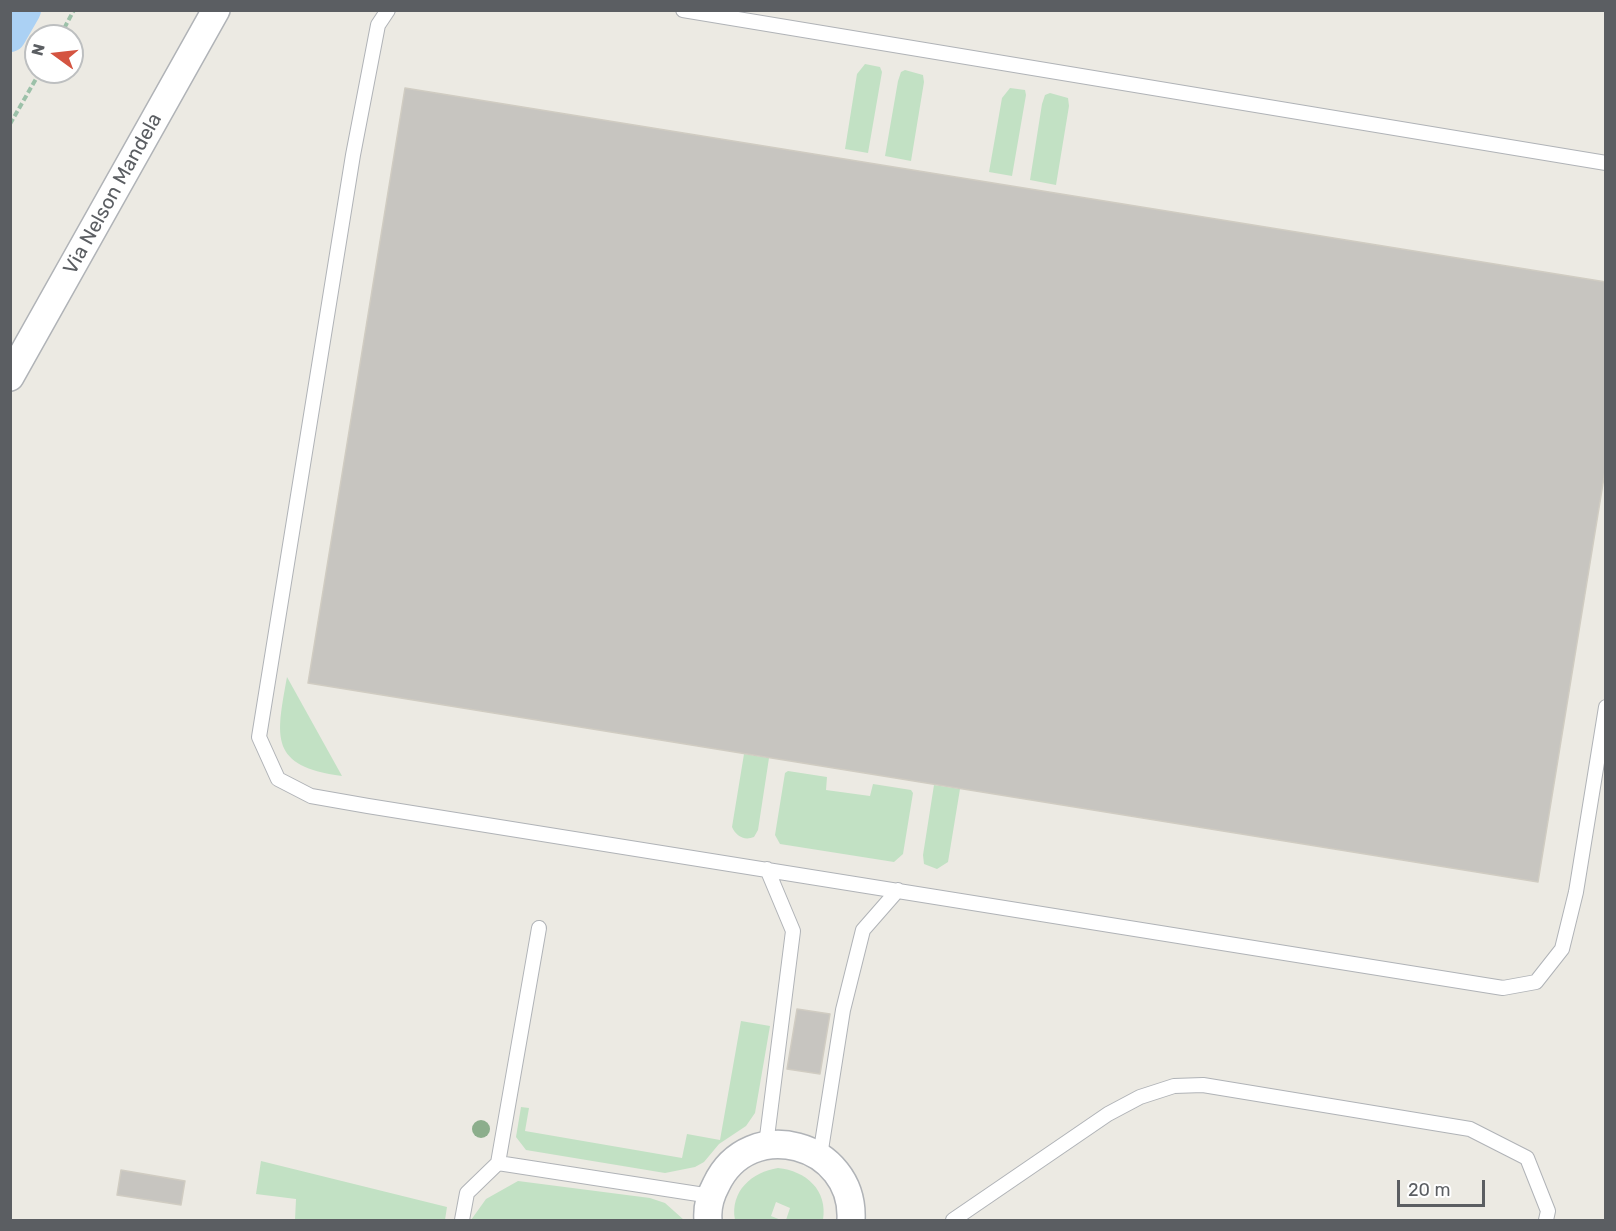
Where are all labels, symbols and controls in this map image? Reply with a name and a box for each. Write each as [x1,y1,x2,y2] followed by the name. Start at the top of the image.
[24,24,84,84] north arrow
[27,42,49,58] text: N
[59,109,167,279] street label: Via Nelson Mandela
[1400,1168,1488,1206] scale bar
[1408,1179,1450,1201] text: 20 m

